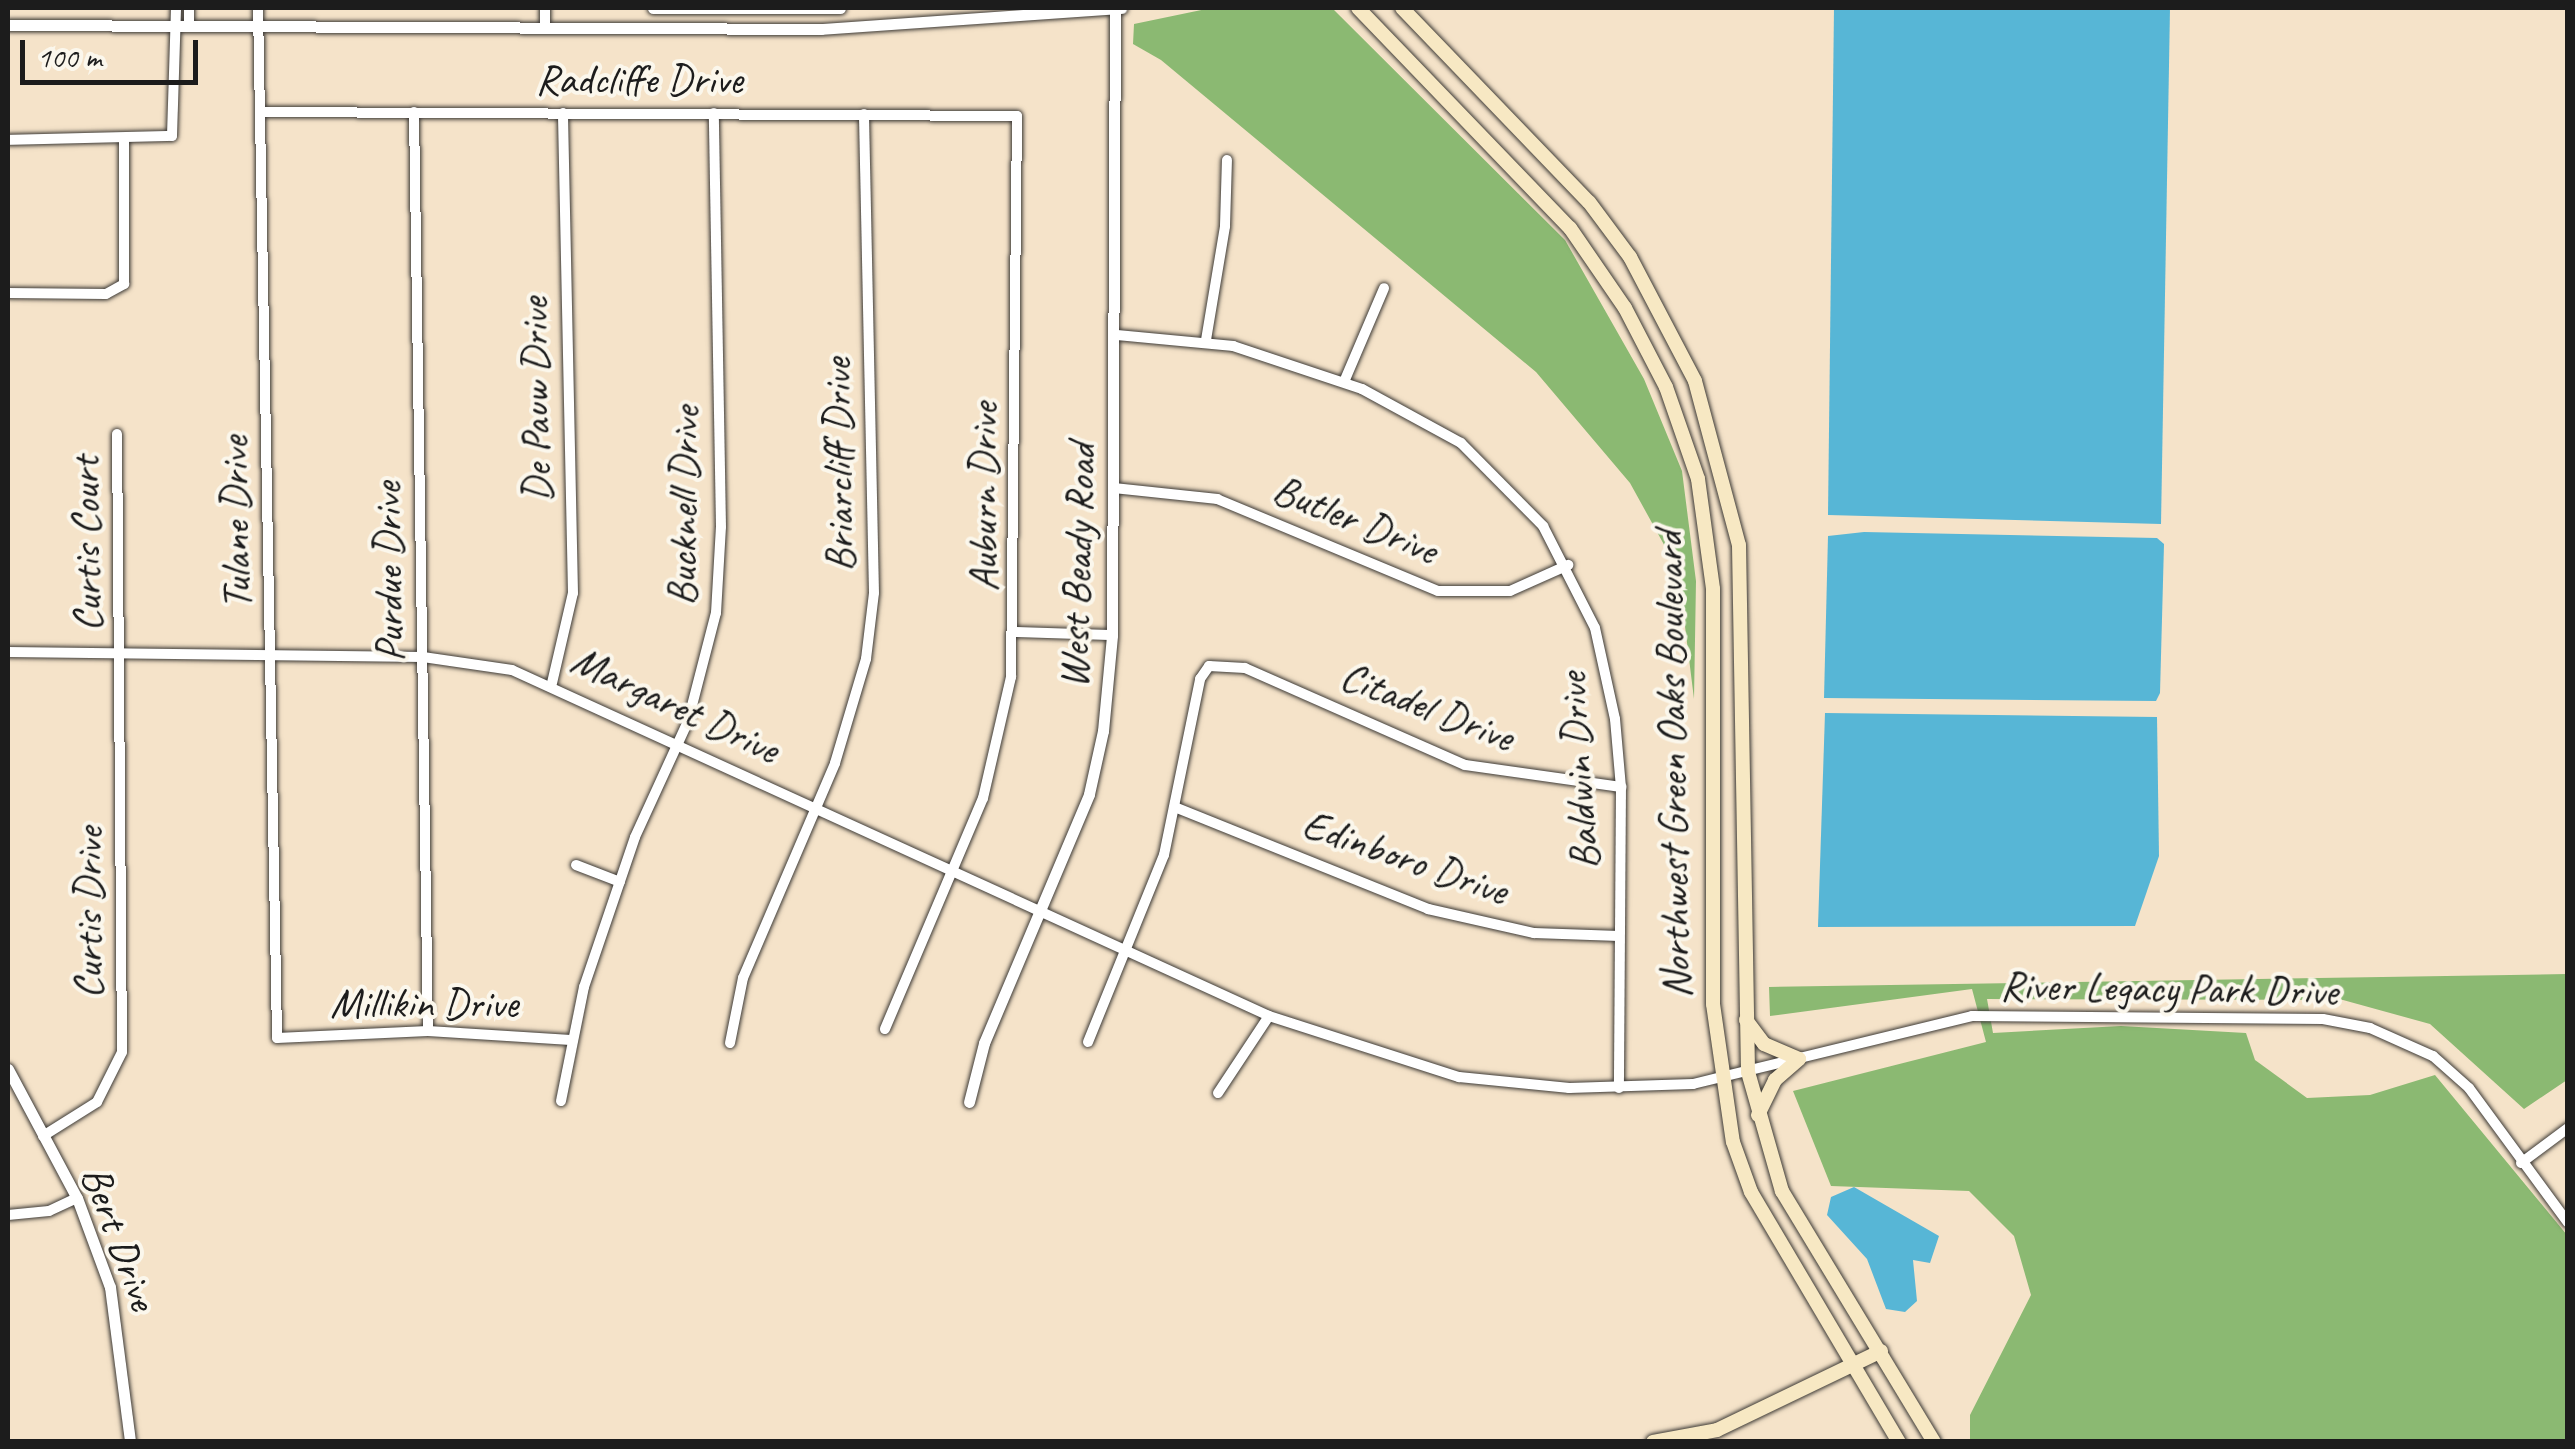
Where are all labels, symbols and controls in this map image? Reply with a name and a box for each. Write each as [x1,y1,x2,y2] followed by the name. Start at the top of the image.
[25,20,202,82] scale bar
[37,38,102,76] text: 100 m
[536,55,742,105] street label: Radcliffe Drive
[509,296,563,504] street label: De Pauw Drive
[812,357,866,573] street label: Briarcliff Drive
[959,402,1009,592] street label: Auburn Drive
[657,406,711,606] street label: Bucknell Drive
[209,436,263,610] street label: Tulane Drive
[1049,442,1107,690] street label: West Beady Road
[60,456,114,632] street label: Curtis Court
[1265,464,1445,576] street label: Butler Drive
[362,481,416,663] street label: Purdue Drive
[1644,530,1702,1000] street label: Northwest Green Oaks Boulevard
[563,635,787,775] street label: Margaret Drive
[1333,651,1521,763] street label: Citadel Drive
[1547,671,1611,871] street label: Baldwin Drive
[1296,799,1514,917] street label: Edinboro Drive
[64,827,114,999] street label: Curtis Drive
[1999,961,2339,1017] street label: River Legacy Park Drive
[330,979,518,1029] street label: Millikin Drive
[70,1159,168,1317] street label: Bert Drive

